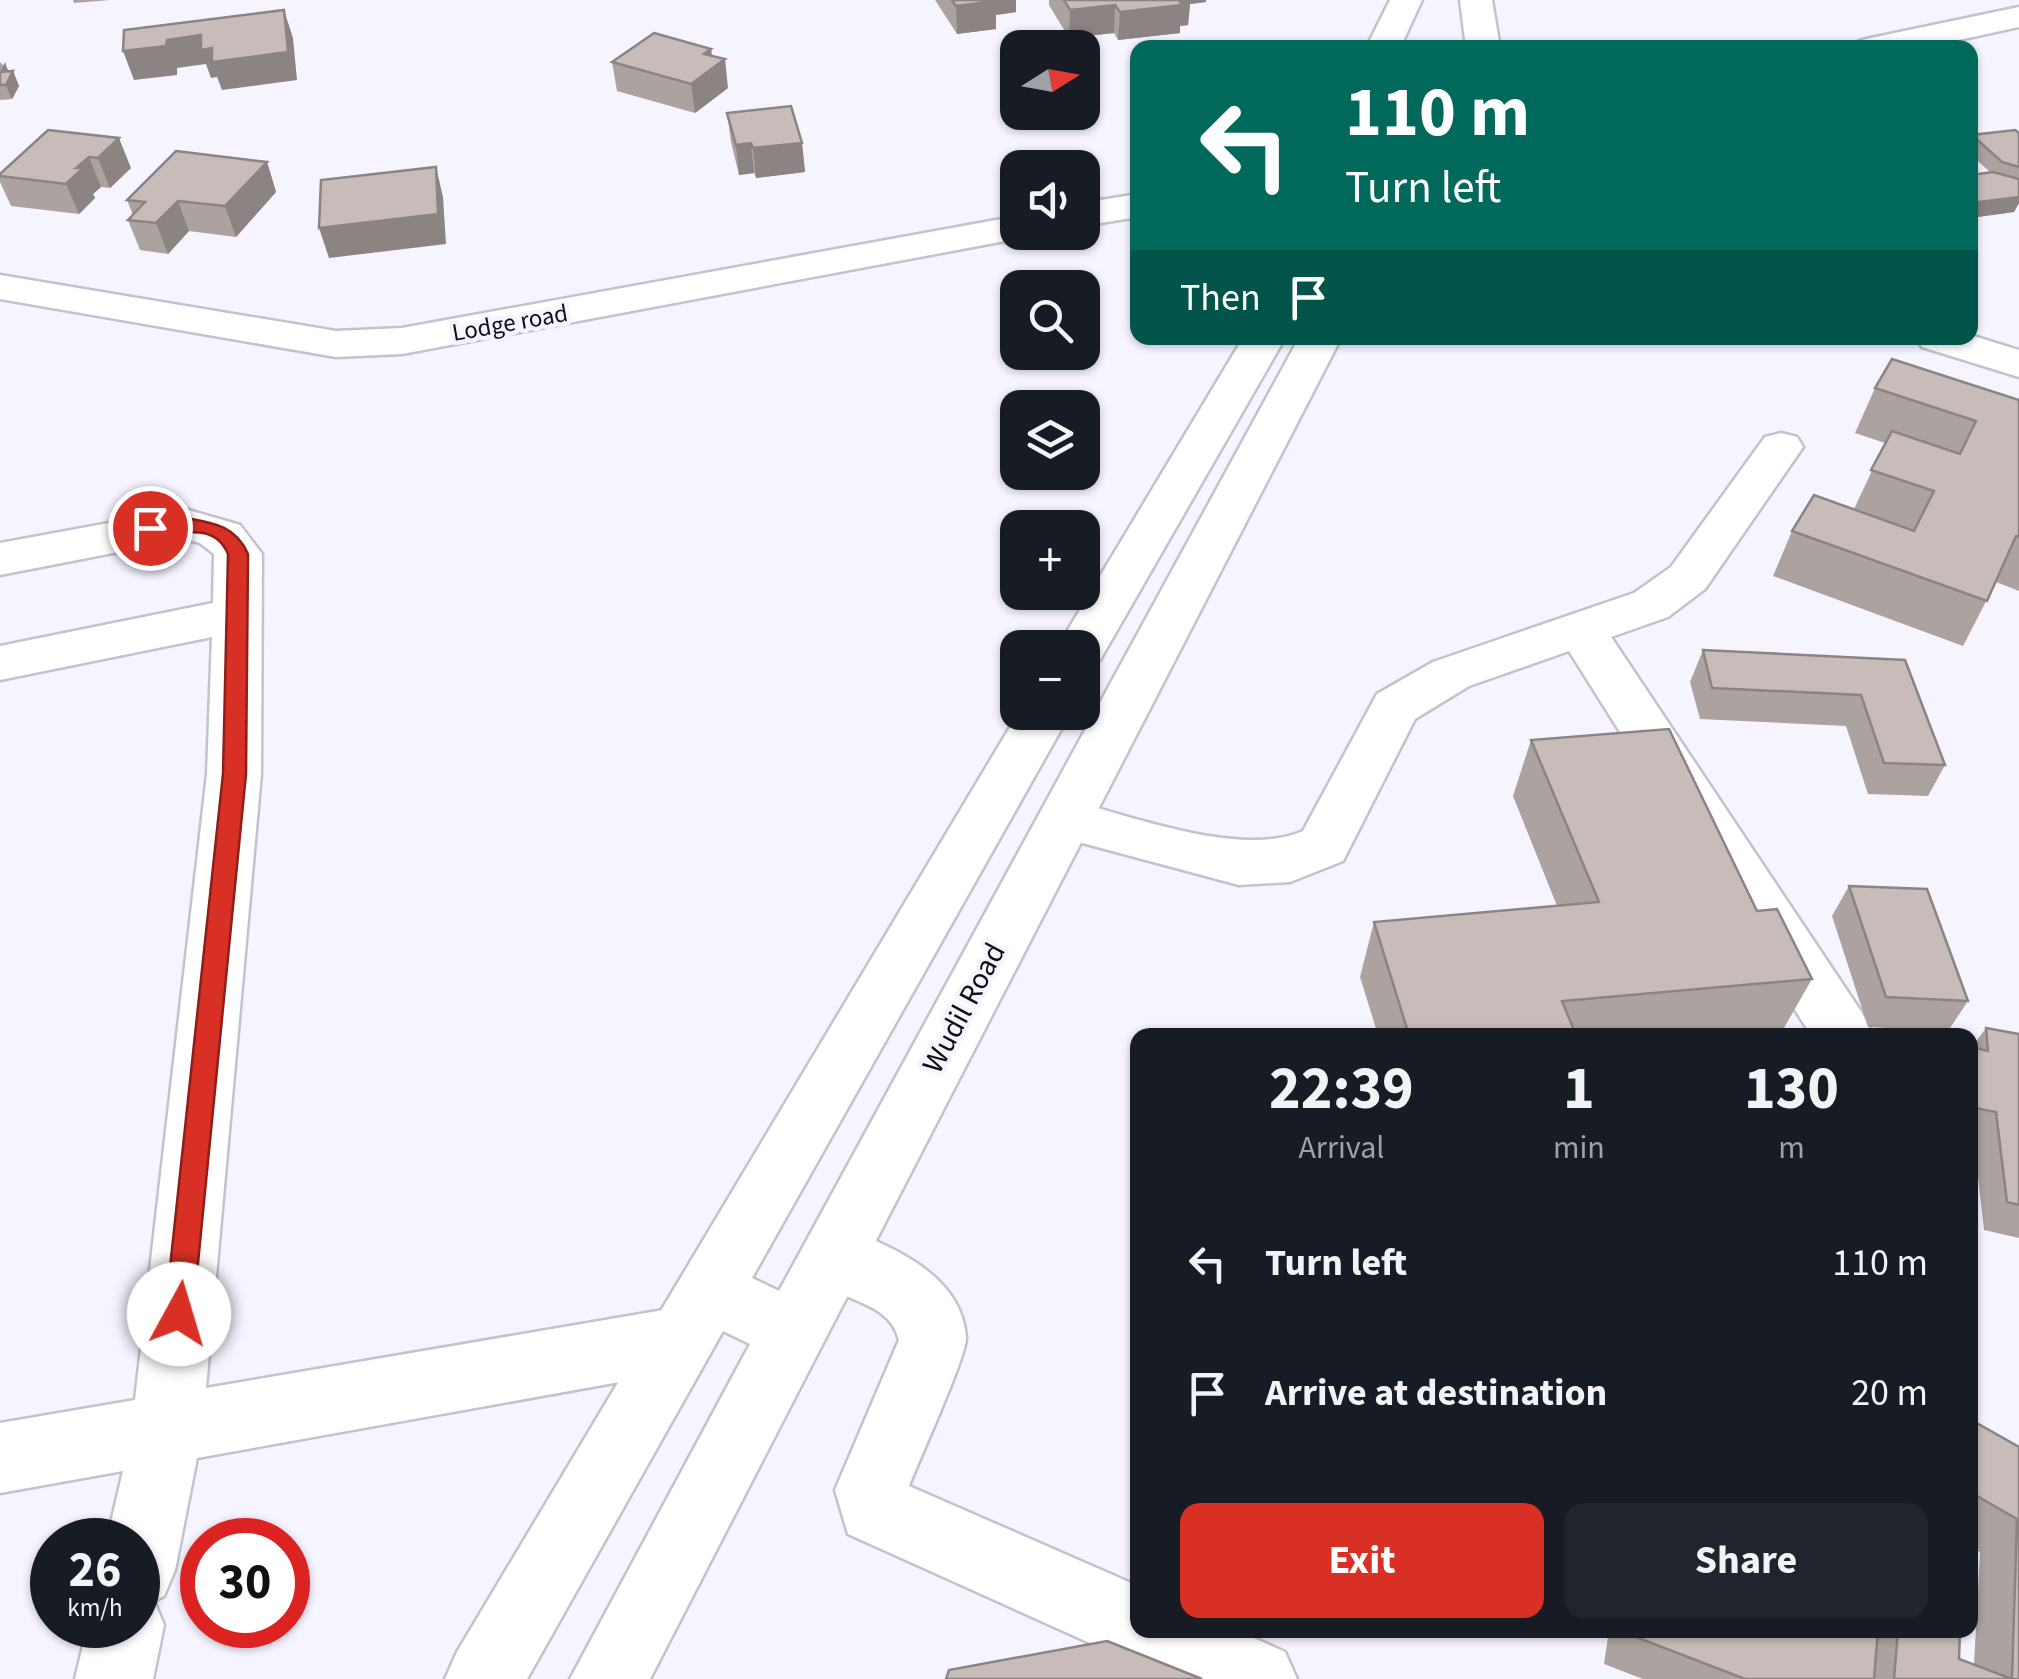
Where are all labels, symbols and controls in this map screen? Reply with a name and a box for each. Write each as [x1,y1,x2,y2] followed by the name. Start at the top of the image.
[1000,30,1100,130] north arrow
[1000,30,1100,730] map controls
[1345,63,1530,163] text: 110 m
[1180,80,1310,210] icon: left
[1000,150,1100,250] button: sound
[1345,156,1501,220] text: Turn left
[1000,270,1100,370] button: search
[1281,270,1336,325] icon: arrive
[1180,271,1261,325] text: Then
[449,295,571,351] street label: Lodge road
[1000,390,1100,490] button: layers
[108,486,193,571] pin
[123,501,178,556] icon: arrive
[1000,510,1100,610] button: +
[1000,630,1100,730] button: −
[912,935,1016,1081] street label: Wudil Road
[1269,1047,1414,1132] text: 22:39
[1563,1047,1595,1132] text: 1
[1744,1047,1839,1132] text: 130
[1298,1125,1384,1171] text: Arrival
[1553,1125,1605,1171] text: min
[1778,1125,1805,1171] text: m
[1180,1236,1235,1291] icon: left
[1265,1236,1407,1290] text: Turn left
[1832,1236,1928,1290] text: 110 m
[127,1262,231,1366] position arrow
[1180,1366,1235,1421] icon: arrive
[1265,1366,1607,1420] text: Arrive at destination
[1851,1366,1928,1420] text: 20 m
[1180,1503,1544,1618] button: Exit
[1564,1503,1928,1618] button: Share
[180,1518,310,1648] speed limit sign: 30
[69,1535,121,1606] text: 26
[67,1590,123,1626] text: km/h

